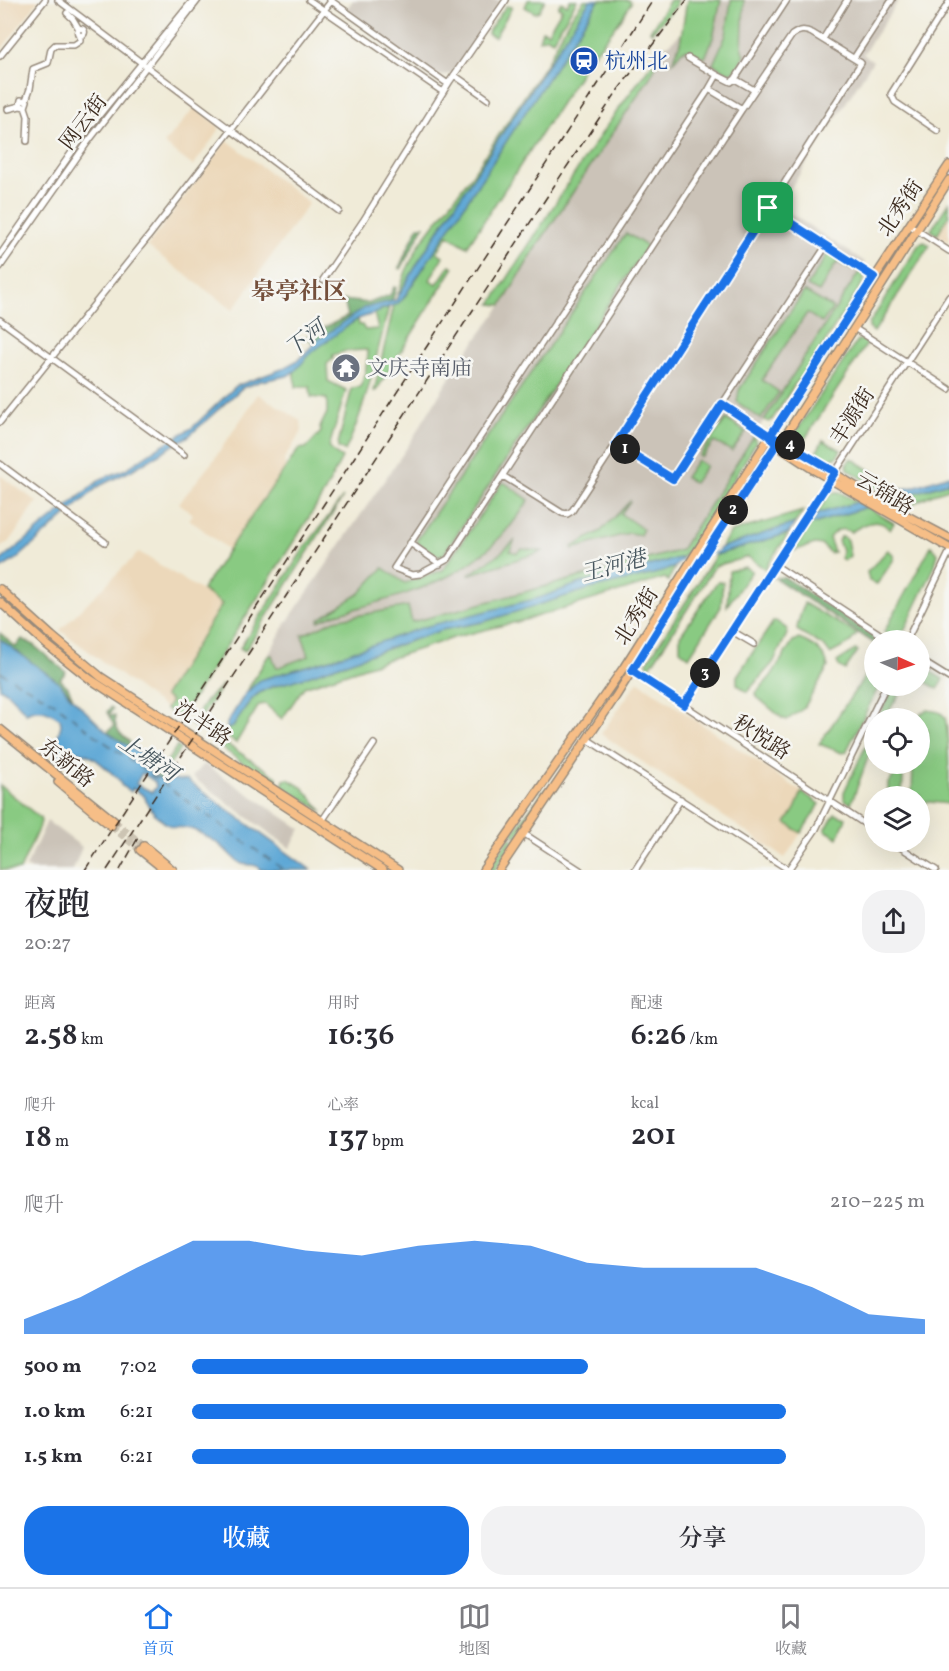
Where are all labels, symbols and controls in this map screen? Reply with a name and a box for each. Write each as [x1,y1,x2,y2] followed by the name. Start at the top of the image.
[568,45,600,77] station icon: 杭州北
[605,48,668,77] place label: 杭州北
[54,89,115,157] street label: 网云街
[872,175,931,243] street label: 北秀街
[742,182,793,233] pin
[751,191,784,224] icon: arrive
[251,276,347,310] district label: 皋亭社区
[280,312,337,366] water label: 下河
[330,352,362,384] temple icon: 文庆寺南庙
[367,355,472,384] place label: 文庆寺南庙
[824,383,883,451] street label: 丰源街
[775,430,805,460] pin: 4
[610,434,640,464] pin: 1
[785,434,795,456] text: 4
[622,438,628,460] text: 1
[850,466,919,523] street label: 云锦路
[718,495,748,525] pin: 2
[729,499,737,521] text: 2
[578,543,652,591] water label: 王河港
[608,582,666,651] street label: 北秀街
[864,630,930,696] north arrow
[864,630,930,852] map controls
[690,658,720,688] pin: 3
[701,662,709,684] text: 3
[168,695,236,754] street label: 沈半路
[864,708,930,774] button: locate
[727,709,795,768] street label: 秋悦路
[112,728,187,793] water label: 上塘河
[32,733,100,795] street label: 东新路
[864,786,930,852] button: layers
[24,884,90,930] text: 夜跑
[862,890,925,953] button: share
[24,930,71,958] text: 20:27
[24,993,56,1015] text: 距离
[327,993,359,1015] text: 用时
[631,993,663,1015] text: 配速
[24,1015,78,1057] text: 2.58
[327,1015,394,1057] text: 16:36
[631,1015,686,1057] text: 6:26
[78,1029,104,1051] text: km
[686,1029,718,1051] text: /km
[631,1093,659,1115] text: kcal
[24,1095,56,1117] text: 爬升
[327,1095,359,1117] text: 心率
[631,1115,676,1157] text: 201
[24,1117,52,1159] text: 18
[327,1117,369,1159] text: 137
[52,1131,69,1153] text: m
[369,1131,404,1153] text: bpm
[830,1188,925,1216] text: 210–225 m
[24,1192,64,1220] text: 爬升
[24,1353,82,1381] text: 500 m
[120,1353,157,1381] text: 7:02
[24,1398,86,1426] text: 1.0 km
[120,1398,153,1426] text: 6:21
[24,1443,83,1471] text: 1.5 km
[120,1443,153,1471] text: 6:21
[24,1506,469,1575] button: 收藏
[481,1506,925,1575] button: 分享
[142,1600,175,1661] tab: 首页
[458,1600,491,1661] tab: 地图
[774,1600,807,1661] tab: 收藏

